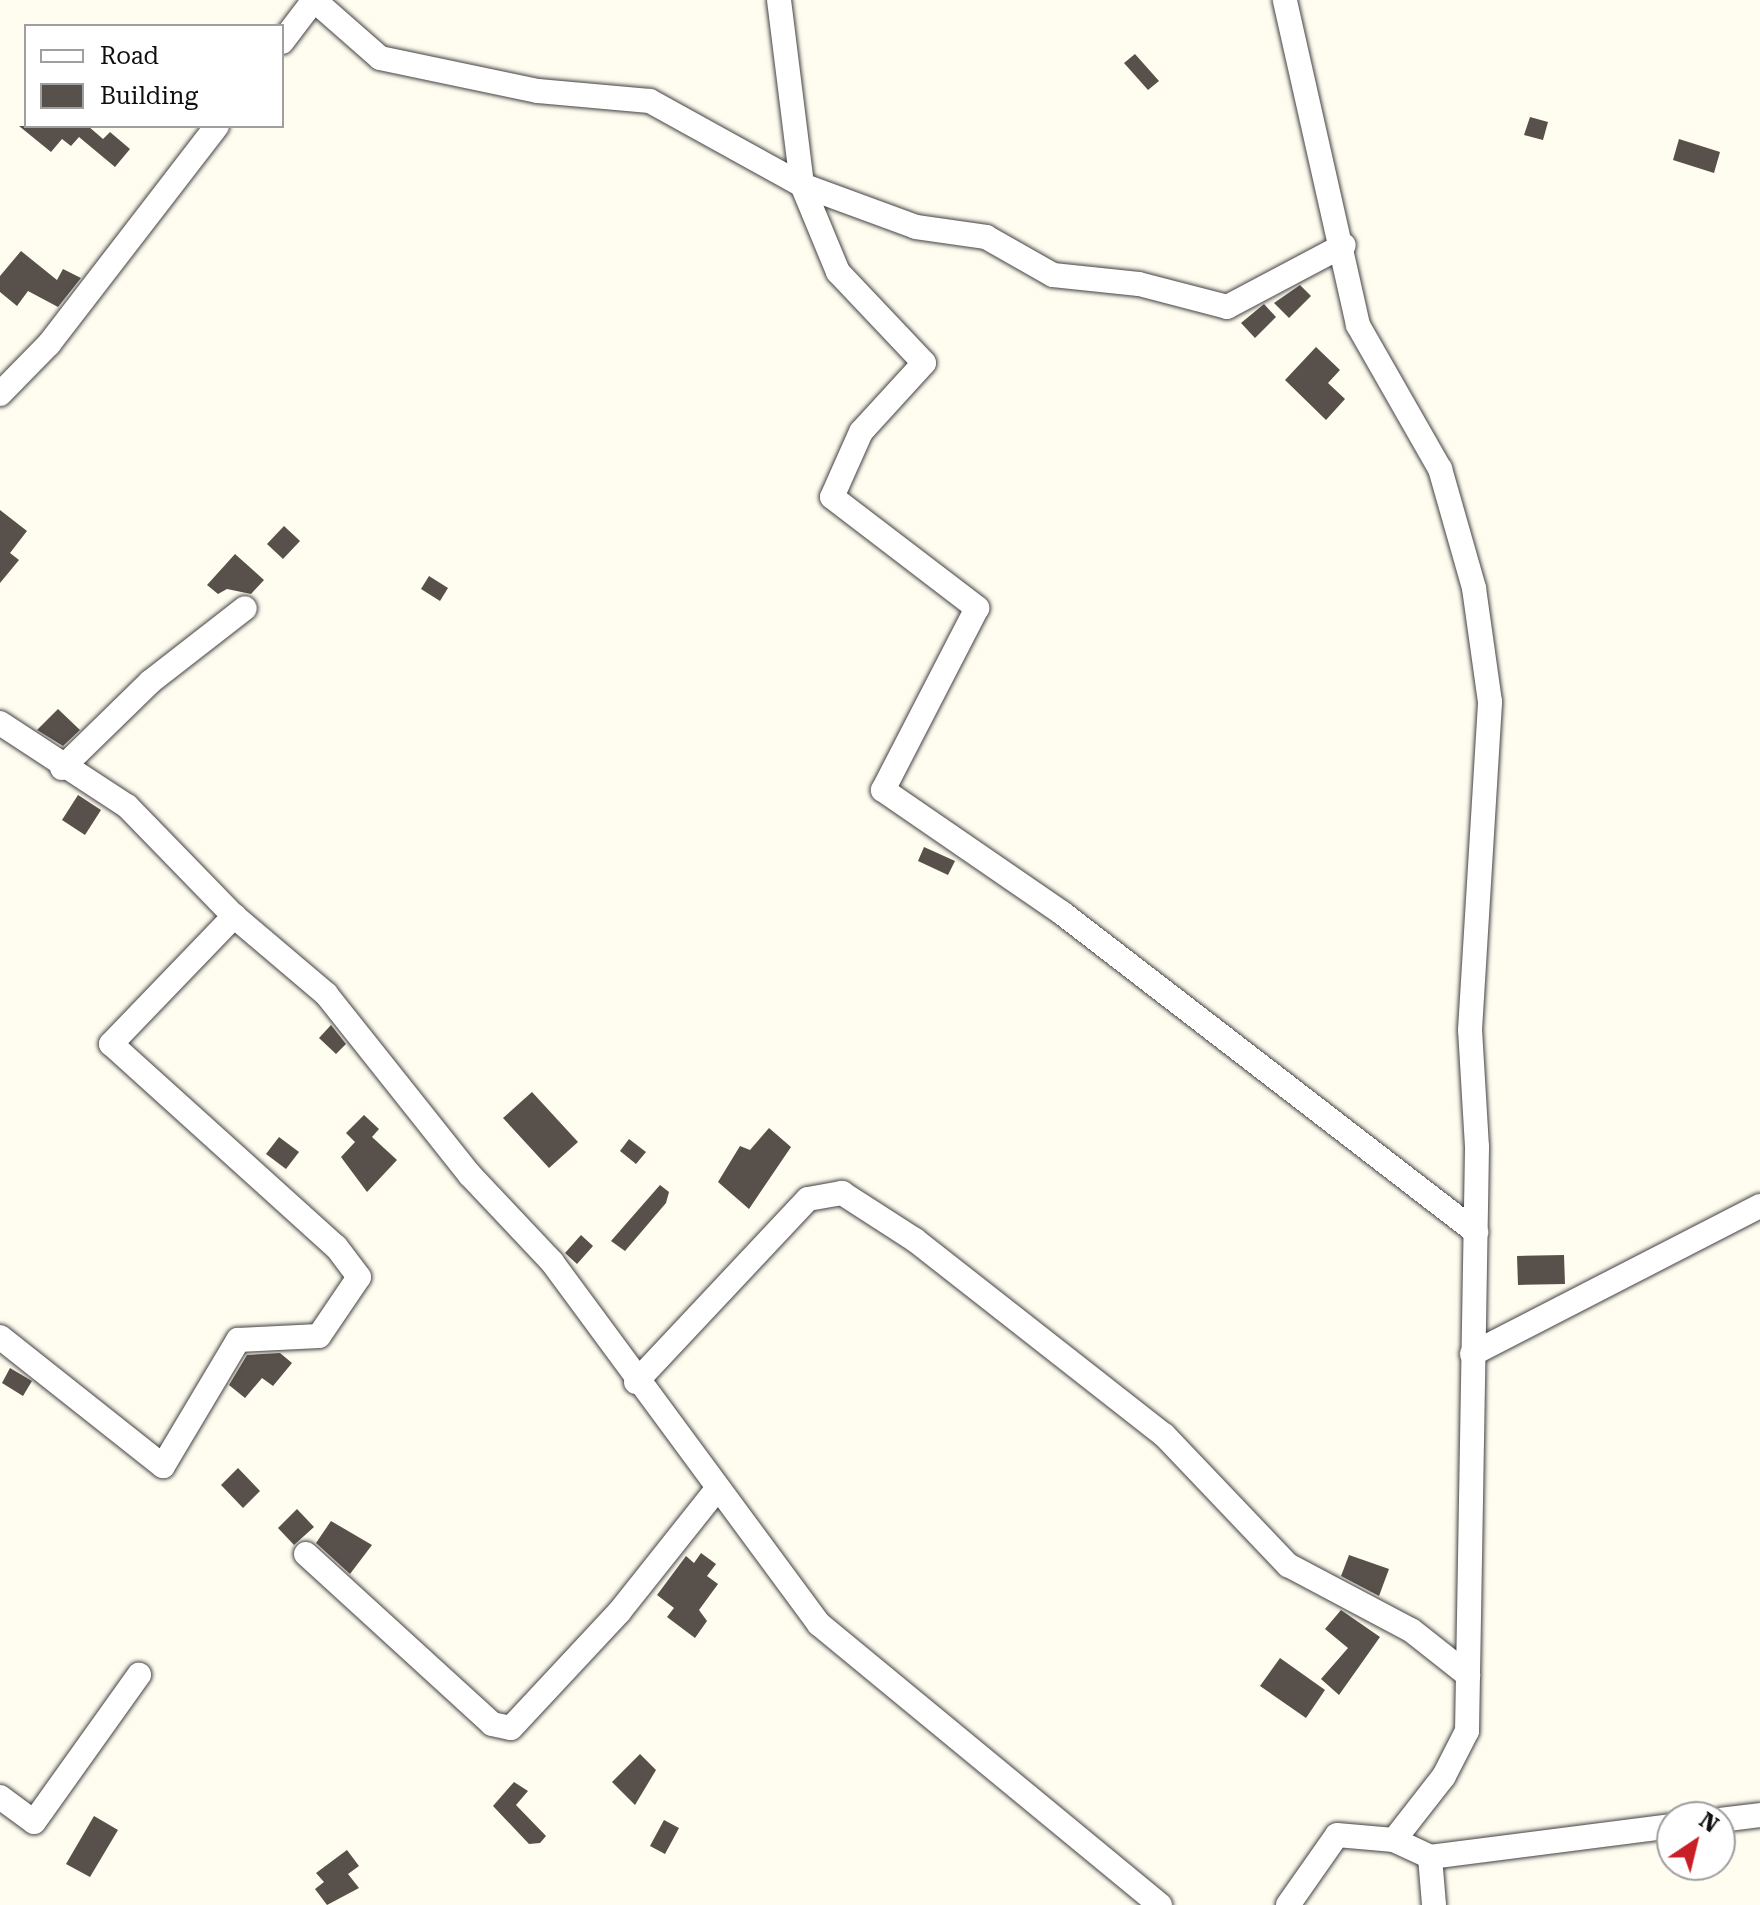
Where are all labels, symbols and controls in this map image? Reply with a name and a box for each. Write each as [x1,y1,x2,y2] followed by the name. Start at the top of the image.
[24,24,284,128] legend
[100,42,159,70] text: Road
[100,82,198,110] text: Building
[1656,1801,1736,1881] north arrow
[1695,1807,1723,1838] text: N

